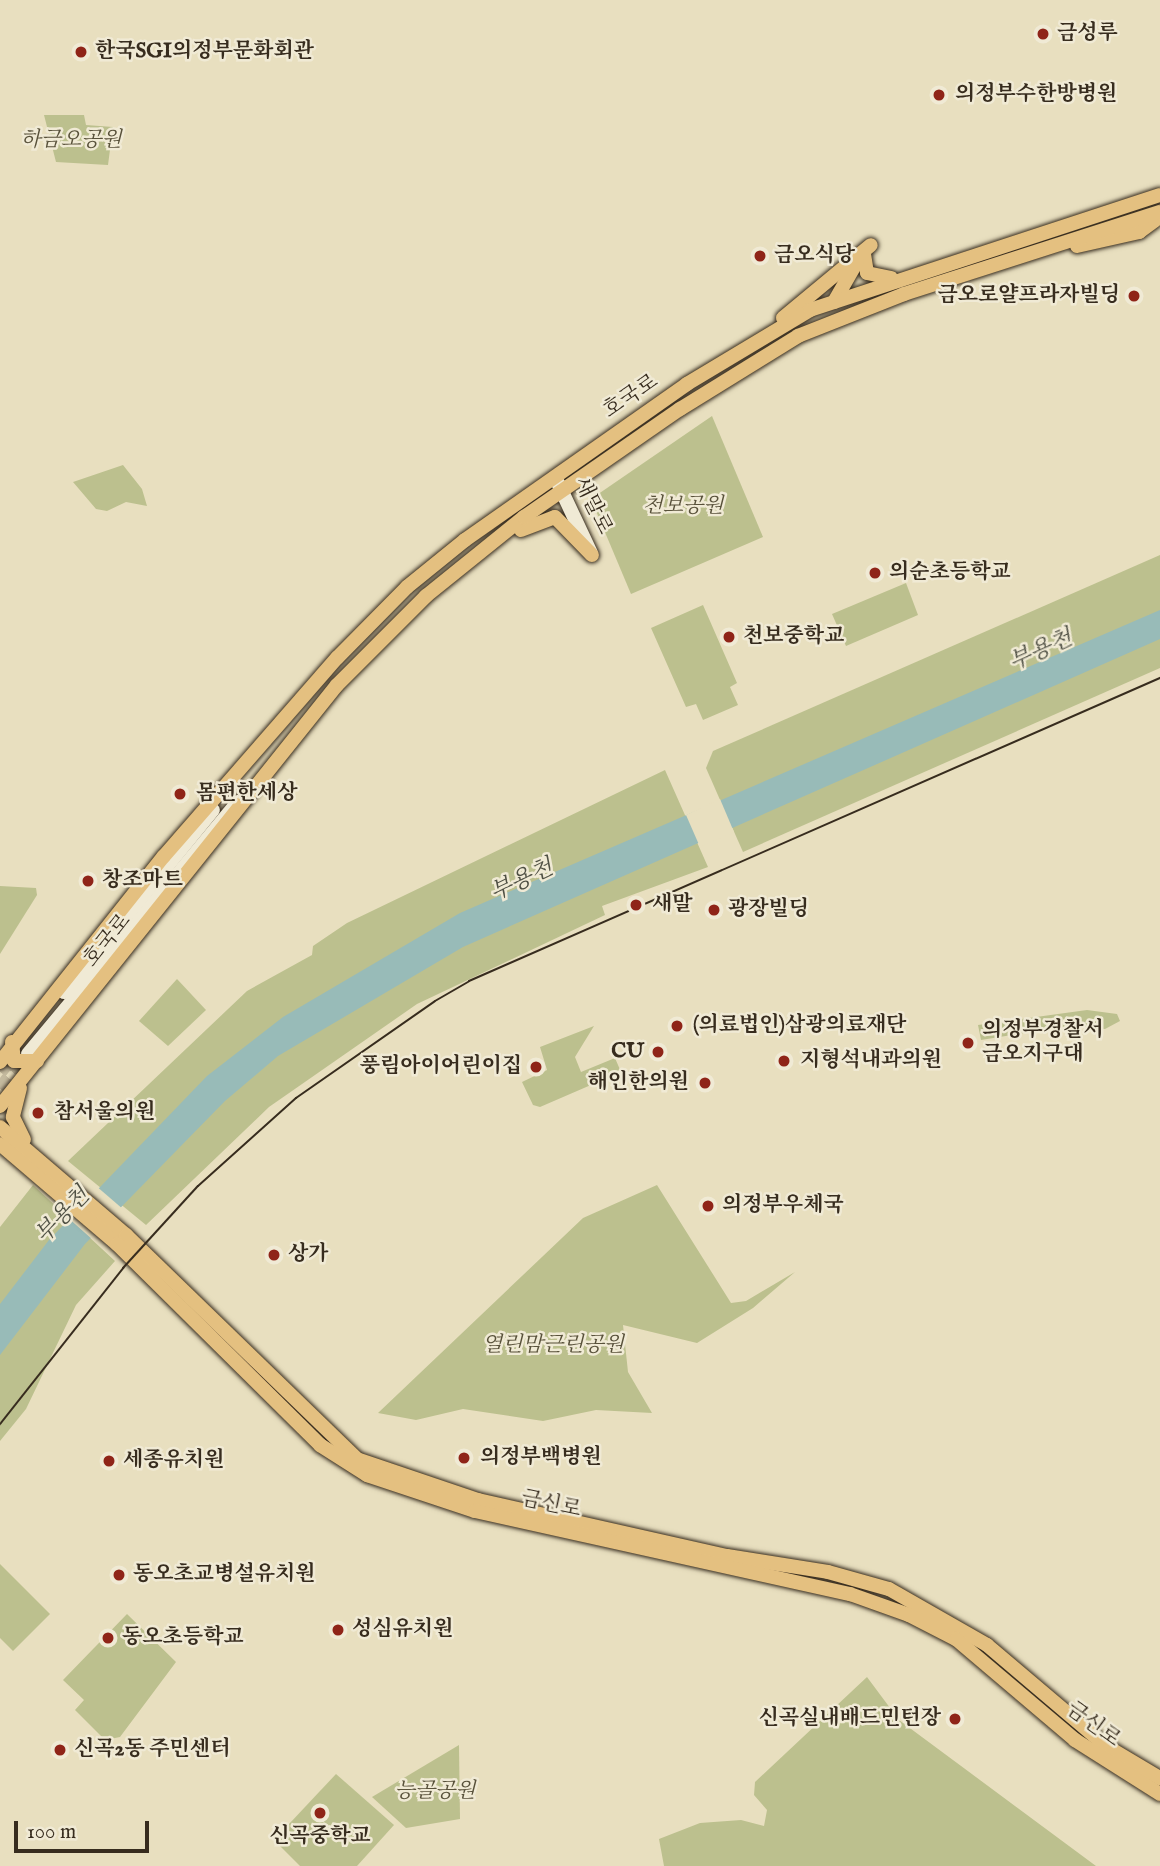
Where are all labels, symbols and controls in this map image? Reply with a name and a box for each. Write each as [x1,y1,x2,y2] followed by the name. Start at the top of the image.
[1057,21,1118,47] place label: 금성루
[1035,26,1051,42] marker: 금성루
[95,39,314,65] place label: 한국SGI의정부문화회관
[73,44,89,60] marker: 한국SGI의정부문화회관
[955,82,1117,108] place label: 의정부수한방병원
[929,85,949,105] marker: 의정부수한방병원
[20,128,122,154] park label: 하금오공원
[774,243,855,269] place label: 금오식당
[752,248,768,264] marker: 금오식당
[937,283,1120,309] place label: 금오로얄프라자빌딩
[1126,288,1142,304] marker: 금오로얄프라자빌딩
[599,370,663,424] street label: 호국로
[567,473,617,539] street label: 새말로
[642,494,724,520] park label: 천보공원
[889,560,1011,586] place label: 의순초등학교
[867,565,883,581] marker: 의순초등학교
[743,624,844,650] place label: 천보중학교
[1005,625,1077,677] water label: 부용천
[721,629,737,645] marker: 천보중학교
[196,781,297,807] place label: 몸편한세상
[170,784,190,804] marker: 몸편한세상
[486,854,558,908] water label: 부용천
[102,868,183,894] place label: 창조마트
[80,873,96,889] marker: 창조마트
[652,892,693,918] place label: 새말
[626,895,646,915] marker: 새말
[728,897,809,923] place label: 광장빌딩
[706,902,722,918] marker: 광장빌딩
[79,909,137,973] street label: 호국로
[693,1013,907,1039] place label: (의료법인)삼광의료재단
[667,1016,687,1036] marker: (의료법인)삼광의료재단
[982,1018,1104,1068] place label: 의정부경찰서 금오지구대
[960,1035,976,1051] marker: 의정부경찰서 금오지구대
[611,1039,644,1065] place label: CU
[650,1044,666,1060] marker: CU
[800,1048,942,1074] place label: 지형석내과의원
[774,1051,794,1071] marker: 지형석내과의원
[360,1054,522,1080] place label: 풍림아이어린이집
[528,1059,544,1075] marker: 풍림아이어린이집
[588,1070,689,1096] place label: 해인한의원
[695,1073,715,1093] marker: 해인한의원
[54,1100,155,1126] place label: 참서울의원
[28,1103,48,1123] marker: 참서울의원
[30,1182,96,1250] water label: 부용천
[722,1193,844,1219] place label: 의정부우체국
[700,1198,716,1214] marker: 의정부우체국
[288,1242,329,1268] place label: 상가
[266,1247,282,1263] marker: 상가
[482,1333,624,1359] park label: 열린맘근린공원
[480,1445,602,1471] place label: 의정부백병원
[123,1448,224,1474] place label: 세종유치원
[454,1448,474,1468] marker: 의정부백병원
[101,1453,117,1469] marker: 세종유치원
[519,1486,583,1524] street label: 금신로
[133,1562,316,1588] place label: 동오초교병설유치원
[111,1567,127,1583] marker: 동오초교병설유치원
[352,1617,453,1643] place label: 성심유치원
[330,1622,346,1638] marker: 성심유치원
[122,1625,244,1651] place label: 동오초등학교
[100,1630,116,1646] marker: 동오초등학교
[1061,1697,1125,1753] street label: 금신로
[758,1706,941,1732] place label: 신곡실내배드민턴장
[947,1711,963,1727] marker: 신곡실내배드민턴장
[74,1737,230,1763] place label: 신곡2동 주민센터
[52,1742,68,1758] marker: 신곡2동 주민센터
[394,1779,476,1805] park label: 능골공원
[312,1805,328,1821] marker: 신곡중학교
[18,1806,152,1850] scale bar
[27,1819,76,1846] text: 100 m
[269,1824,371,1850] place label: 신곡중학교

